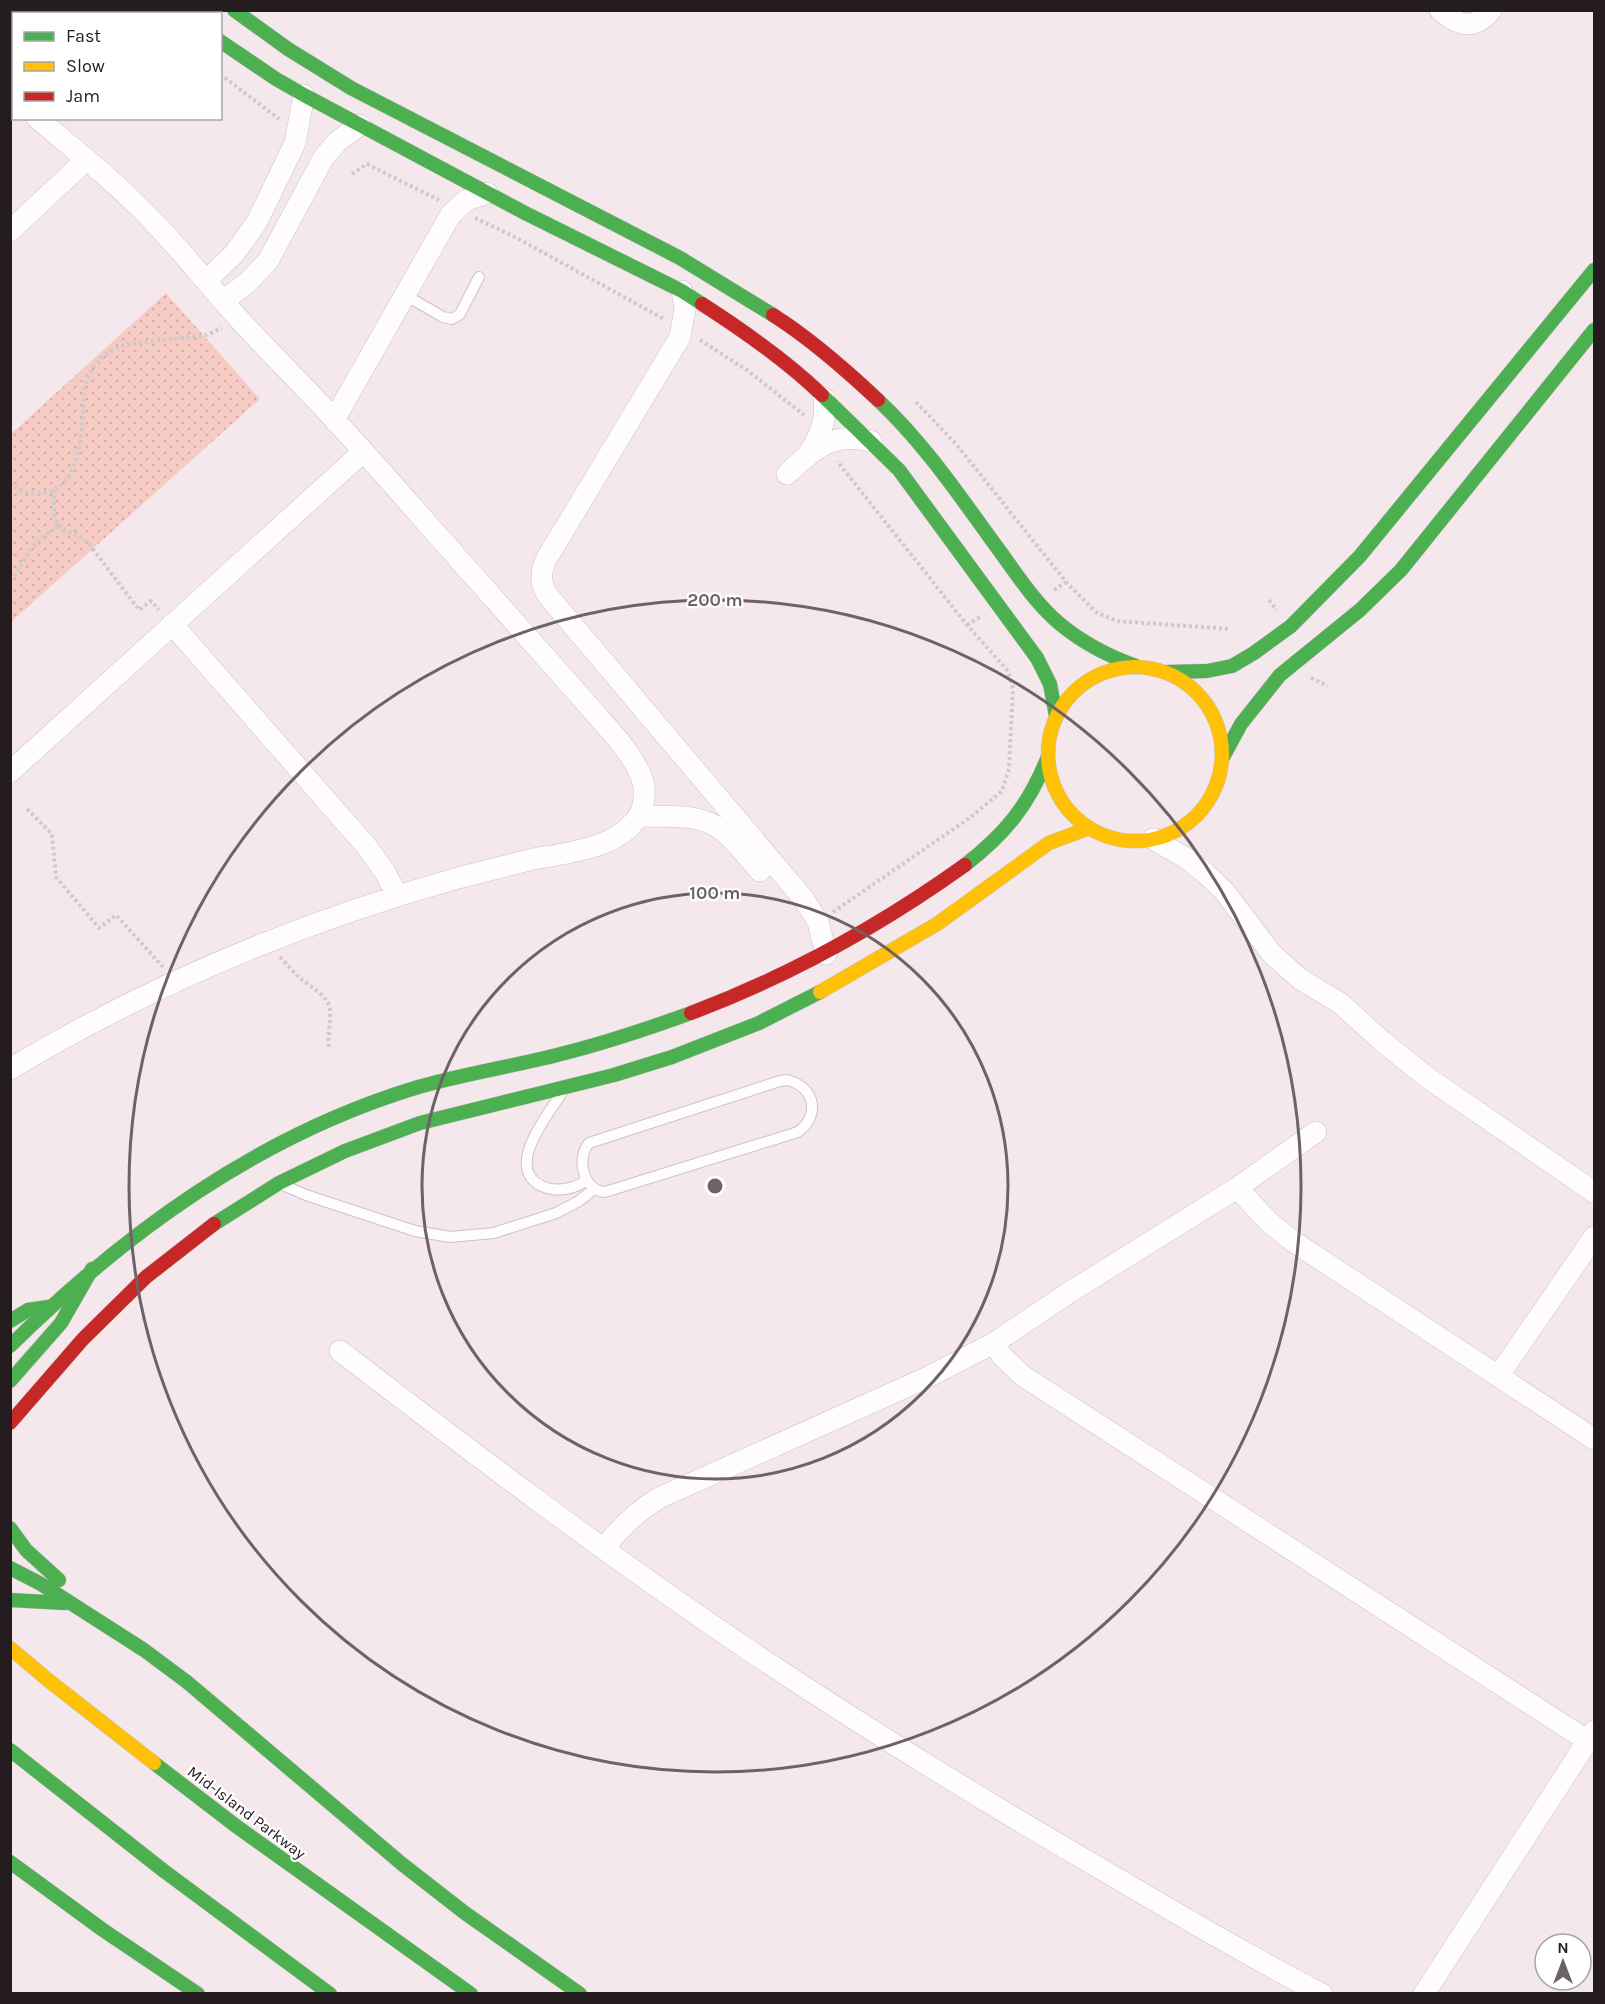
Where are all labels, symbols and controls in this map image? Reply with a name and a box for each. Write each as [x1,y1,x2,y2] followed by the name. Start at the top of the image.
[12,12,222,120] legend
[66,25,101,47] text: Fast
[66,55,105,77] text: Slow
[66,85,100,107] text: Jam
[687,589,743,611] text: 200 m
[690,882,740,904] text: 100 m
[705,1176,725,1196] centre of rings
[184,1762,310,1863] street label: Mid-Island Parkway
[1533,1932,1593,1992] north arrow
[1557,1938,1569,1957] text: N

